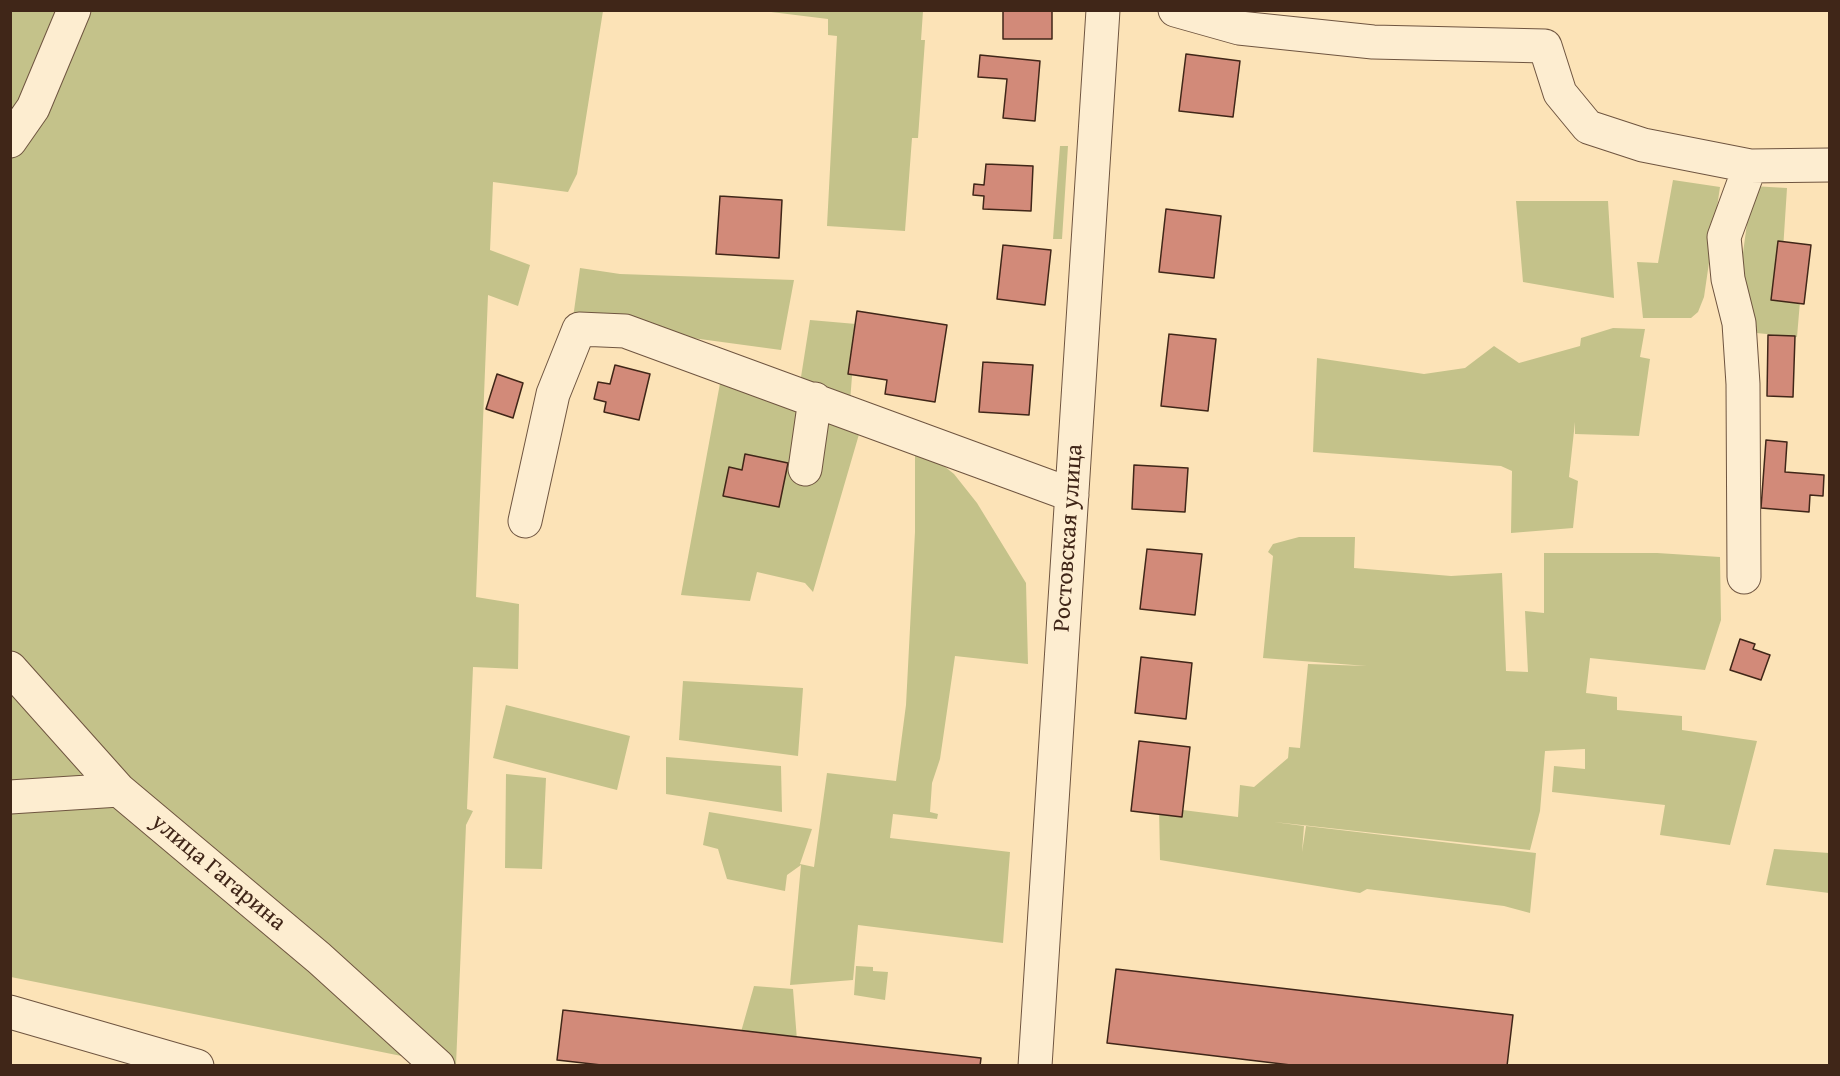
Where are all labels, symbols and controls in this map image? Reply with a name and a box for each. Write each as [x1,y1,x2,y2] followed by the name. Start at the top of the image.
[1048,443,1090,633] street label: Ростовская улица
[145,808,291,938] street label: улица Гагарина

